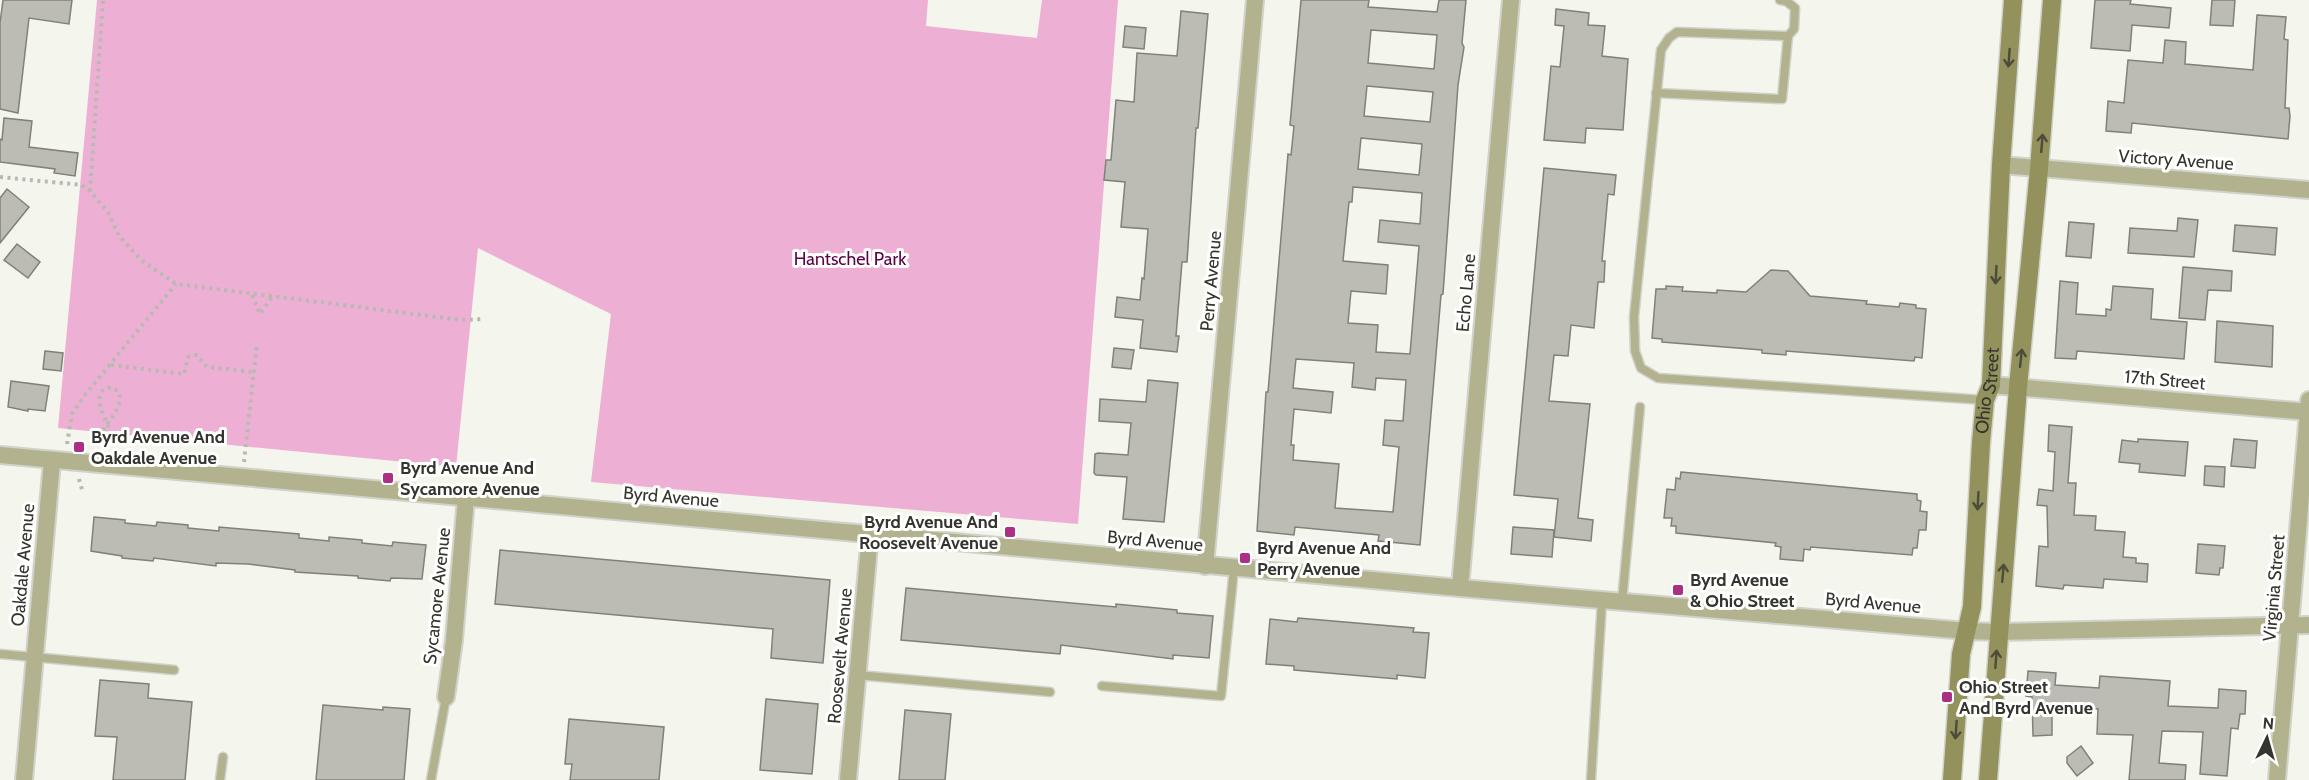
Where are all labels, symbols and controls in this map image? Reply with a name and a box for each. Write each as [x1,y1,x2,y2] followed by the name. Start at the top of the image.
[2003,48,2014,68] one-way arrow
[2036,134,2047,154] one-way arrow
[2118,145,2234,175] street label: Victory Avenue
[1196,230,1226,332] street label: Perry Avenue
[794,248,907,270] park label: Hantschel Park
[1452,253,1480,333] street label: Echo Lane
[1991,264,2002,284] one-way arrow
[1971,347,2004,435] street label: Ohio Street
[2015,349,2026,369] one-way arrow
[2124,366,2206,394] street label: 17th Street
[91,426,225,469] place label: Byrd Avenue And Oakdale Avenue
[72,440,86,454] marker: Byrd Avenue And Oakdale Avenue
[400,457,540,500] place label: Byrd Avenue And Sycamore Avenue
[381,471,395,485] marker: Byrd Avenue And Sycamore Avenue
[622,482,720,512] street label: Byrd Avenue
[1972,490,1983,510] one-way arrow
[7,503,39,627] street label: Oakdale Avenue
[859,511,998,554] place label: Byrd Avenue And Roosevelt Avenue
[1003,525,1017,539] marker: Byrd Avenue And Roosevelt Avenue
[1106,526,1204,556] street label: Byrd Avenue
[419,527,455,665] street label: Sycamore Avenue
[2258,534,2290,642] street label: Virginia Street
[1257,537,1391,580] place label: Byrd Avenue And Perry Avenue
[1238,551,1252,565] marker: Byrd Avenue And Perry Avenue
[1998,564,2009,584] one-way arrow
[1690,569,1794,612] place label: Byrd Avenue & Ohio Street
[1671,583,1685,597] marker: Byrd Avenue & Ohio Street
[823,587,857,725] street label: Roosevelt Avenue
[1824,588,1922,618] street label: Byrd Avenue
[1991,649,2002,669] one-way arrow
[1959,676,2093,719] place label: Ohio Street And Byrd Avenue
[1940,690,1954,704] marker: Ohio Street And Byrd Avenue
[2237,708,2297,768] north arrow
[2262,714,2275,734] text: N
[1950,720,1961,740] one-way arrow

